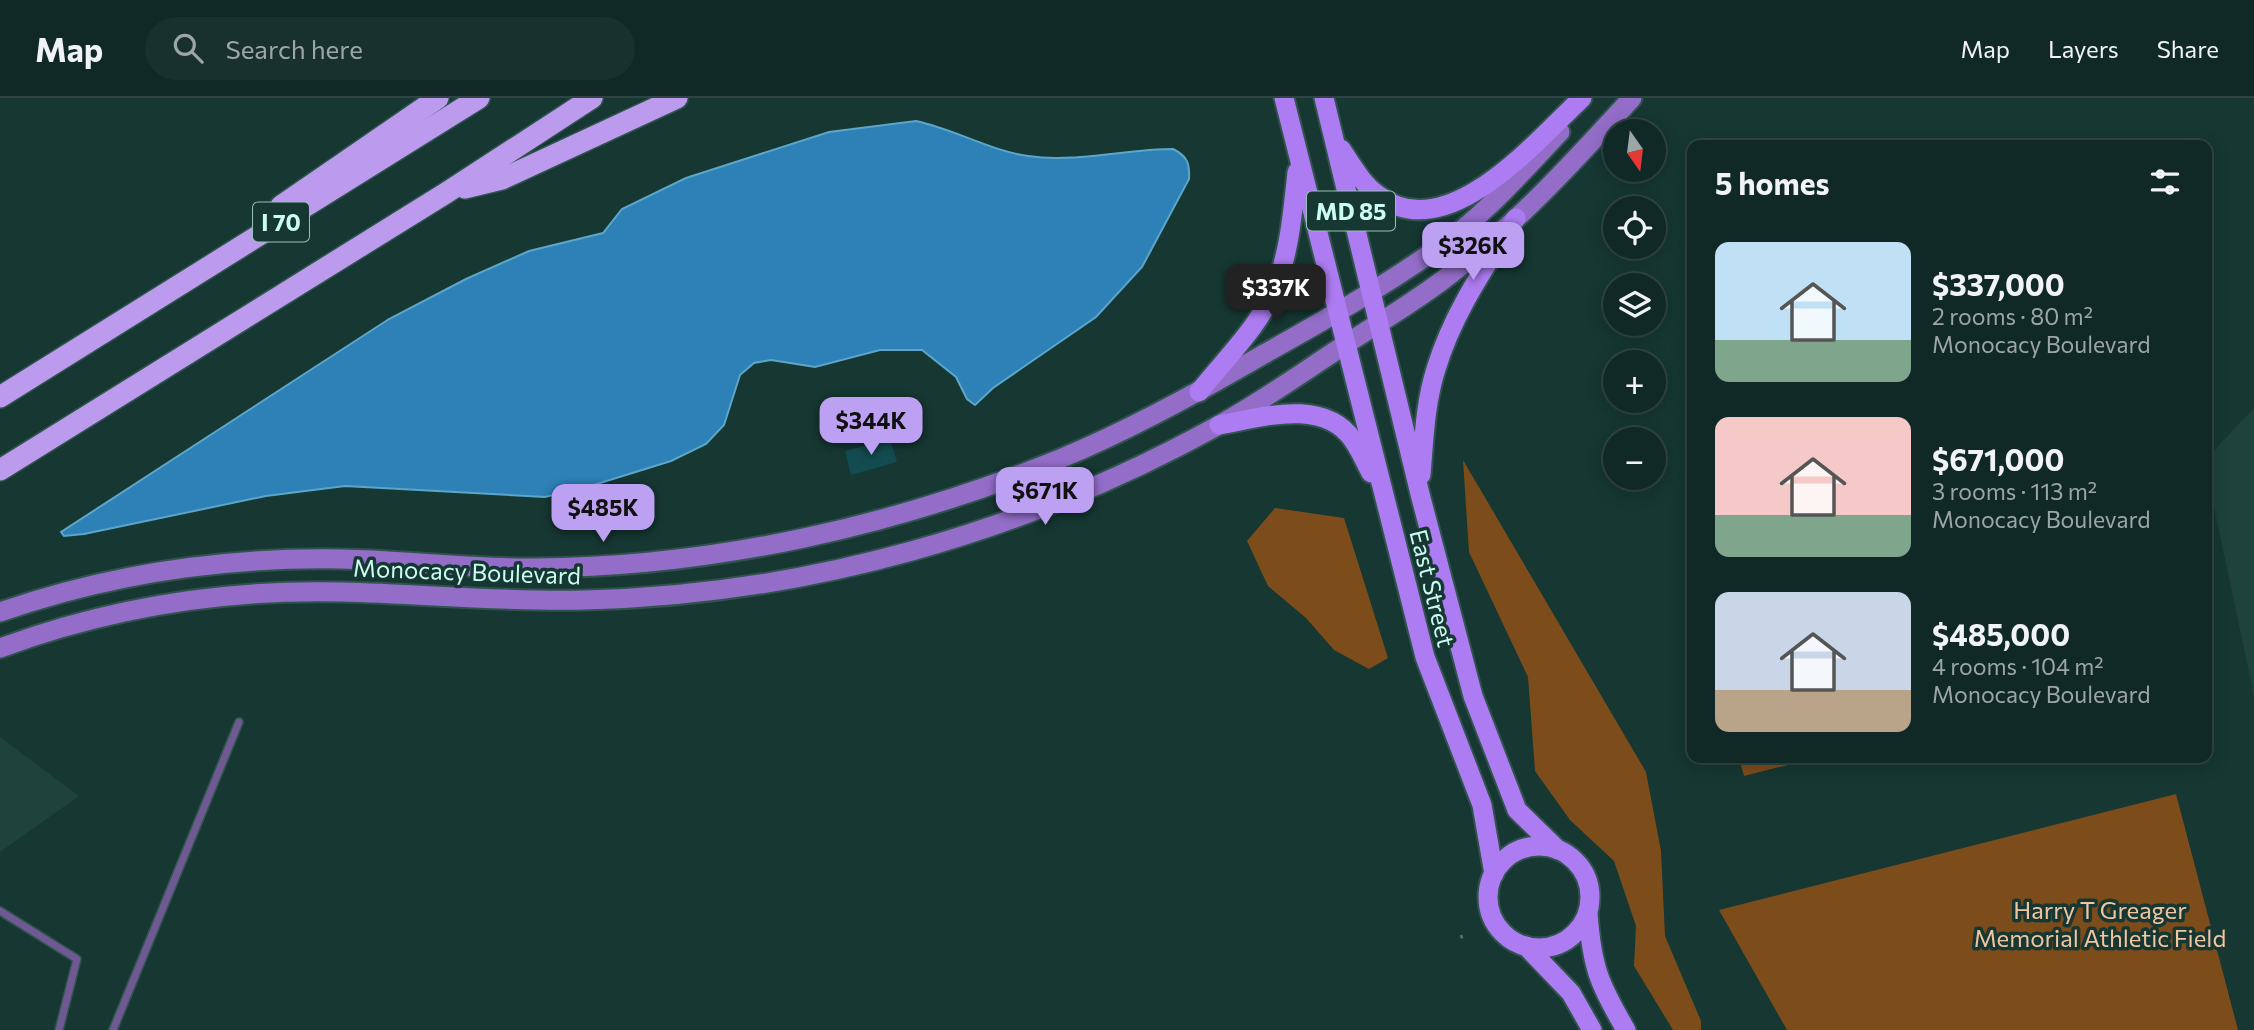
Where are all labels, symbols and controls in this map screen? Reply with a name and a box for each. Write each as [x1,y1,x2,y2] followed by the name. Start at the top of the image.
[145,17,635,80] search box
[35,28,103,69] text: Map
[169,29,207,67] icon: search
[225,33,363,64] text: Search here
[1961,34,2010,63] text: Map
[2048,34,2119,63] text: Layers
[2157,34,2219,63] text: Share
[1603,119,1666,182] north arrow
[1603,119,1666,490] map controls
[2146,163,2184,201] icon: filters
[1715,164,1829,201] text: 5 homes
[1307,192,1395,230] road number: MD 85
[1603,196,1666,259] button: locate
[253,203,309,242] road number: I 70
[1424,222,1522,282] pin: $326K
[1438,231,1508,259] text: $326K
[1227,264,1325,324] pin: $337K
[1932,265,2065,302] text: $337,000
[1771,270,1855,354] icon: home
[1242,273,1310,301] text: $337K
[1603,273,1666,336] button: layers
[1932,302,2093,330] text: 2 rooms · 80 m²
[1932,330,2151,358] text: Monocacy Boulevard
[1603,350,1666,413] button: +
[822,398,920,457] pin: $344K
[836,406,906,434] text: $344K
[1603,427,1666,490] button: −
[1932,440,2064,477] text: $671,000
[1771,445,1855,529] icon: home
[996,468,1094,527] pin: $671K
[1012,476,1078,504] text: $671K
[1932,477,2097,505] text: 3 rooms · 113 m²
[554,484,652,544] pin: $485K
[567,493,639,521] text: $485K
[1932,505,2151,533] text: Monocacy Boulevard
[1404,526,1462,650] street label: East Street
[353,553,581,589] street label: Monocacy Boulevard
[1932,615,2070,652] text: $485,000
[1771,620,1855,704] icon: home
[1932,652,2104,680] text: 4 rooms · 104 m²
[1932,680,2151,708] text: Monocacy Boulevard
[1974,895,2226,952] park label: Harry T Greager Memorial Athletic Field

